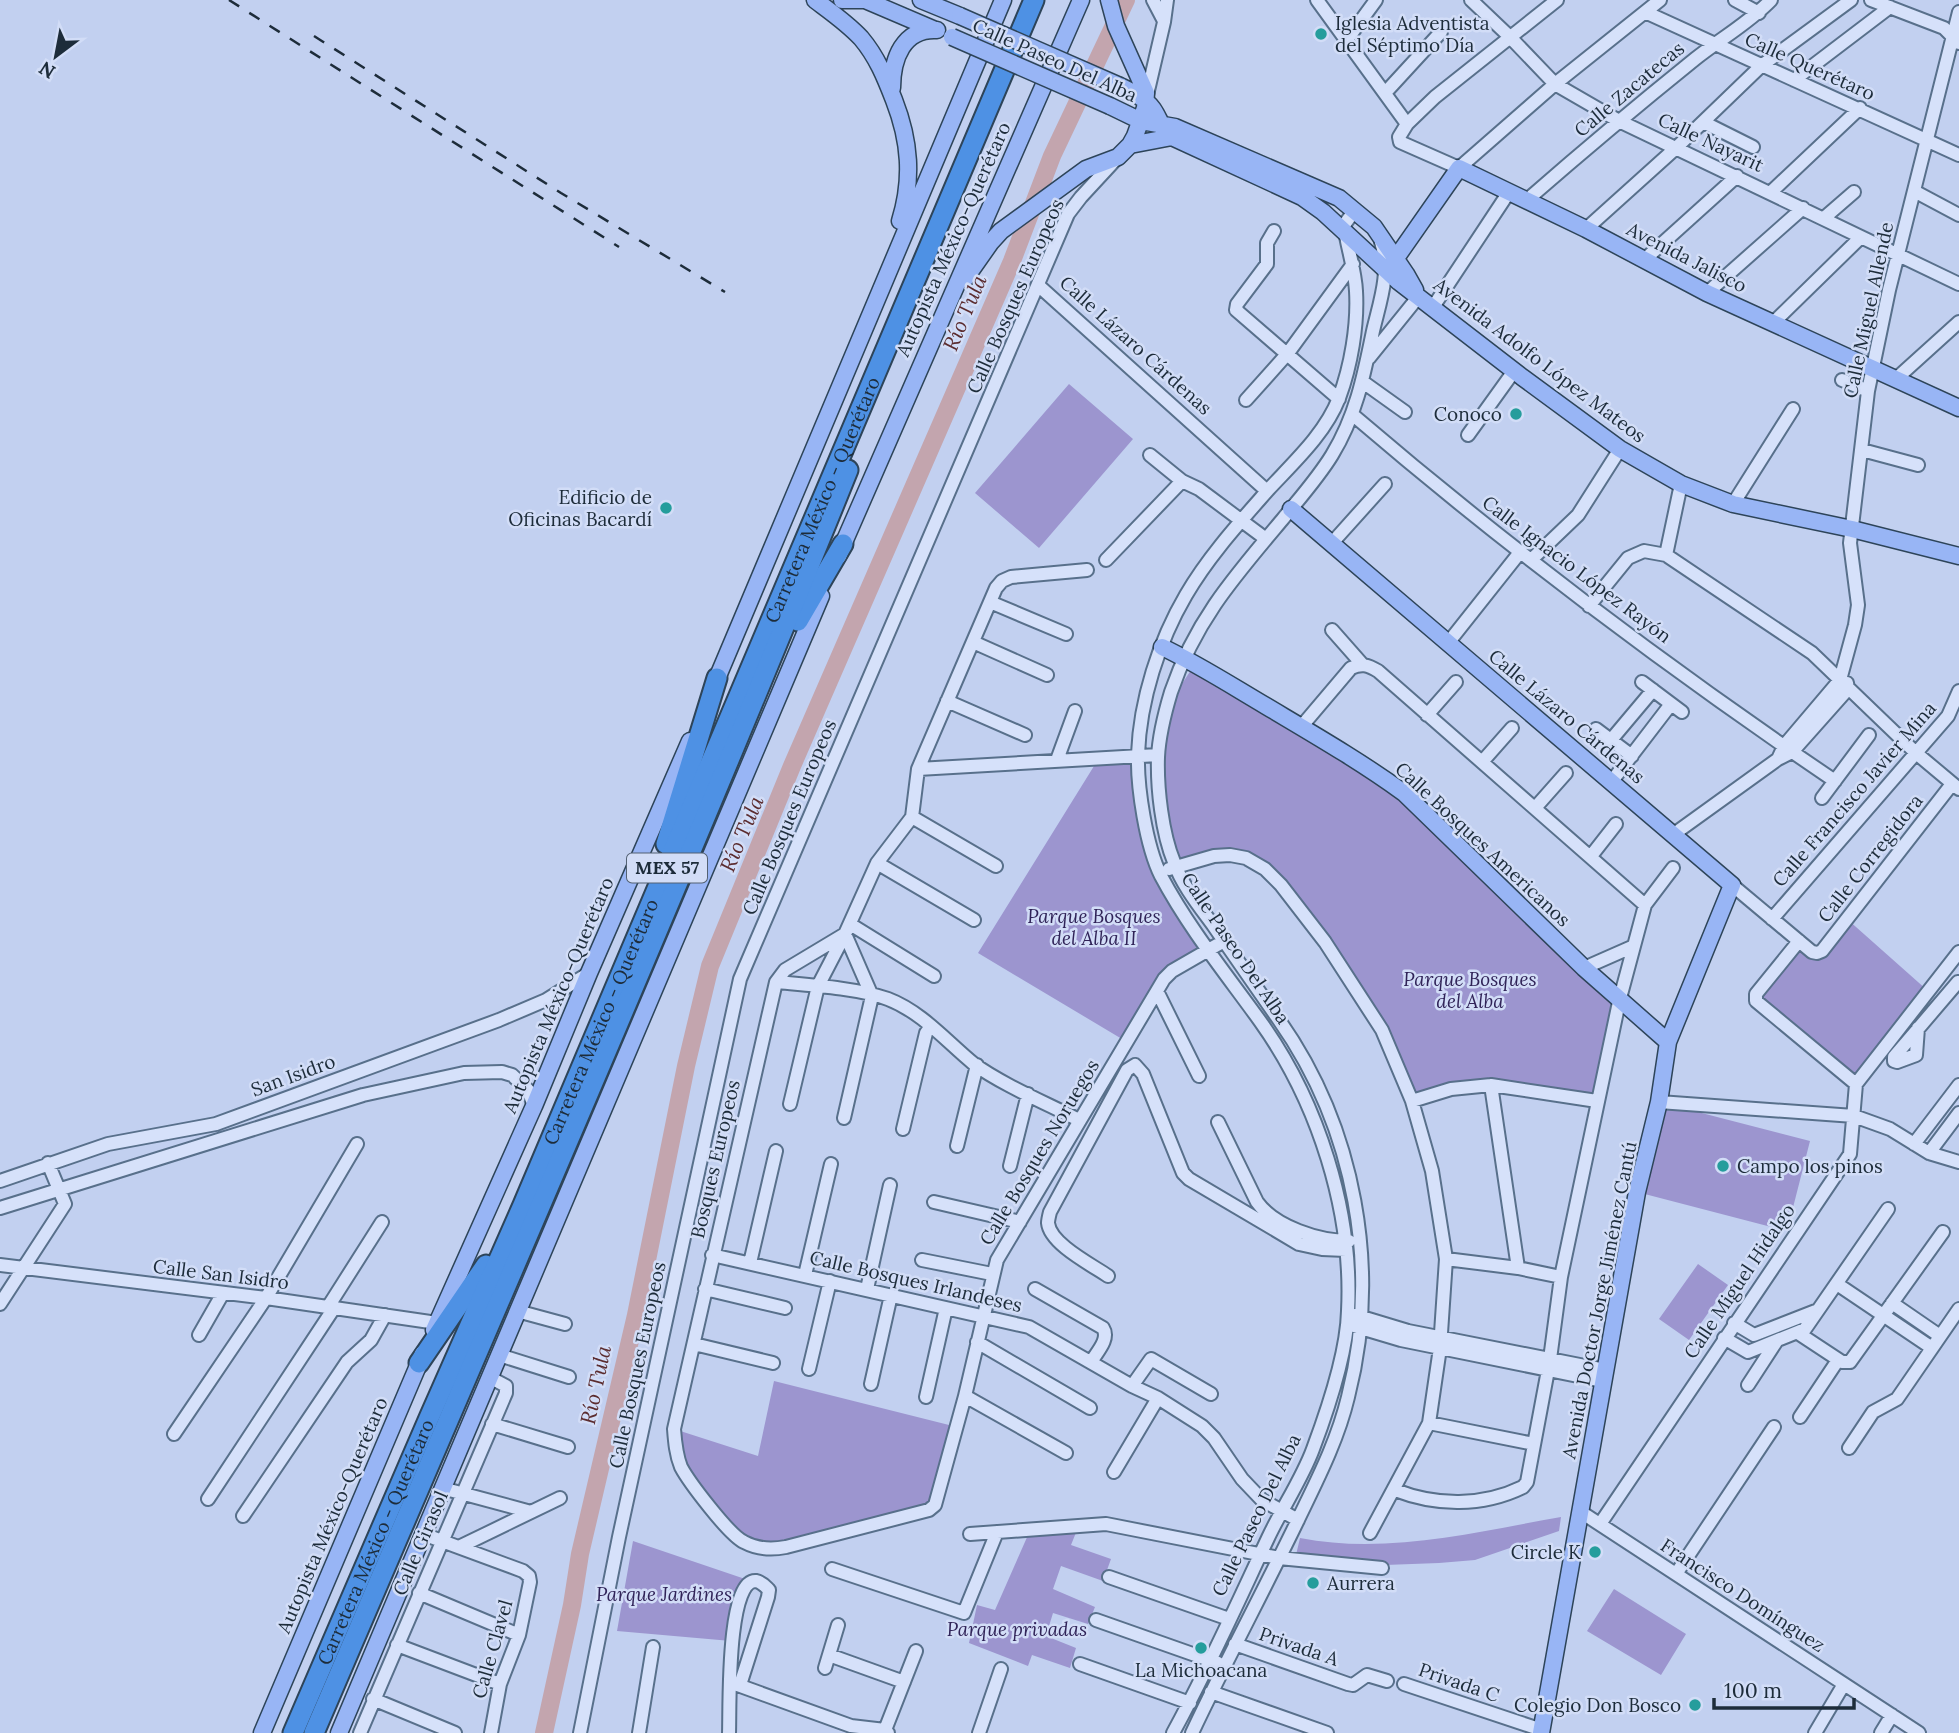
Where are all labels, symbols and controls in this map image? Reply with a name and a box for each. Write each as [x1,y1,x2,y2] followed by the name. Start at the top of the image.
[1335,11,1490,57] place label: Iglesia Adventista del Séptimo Día
[969,13,1141,107] street label: Calle Paseo Del Alba
[21,21,91,91] north arrow
[1313,26,1329,42] marker: Iglesia Adventista del Séptimo Día
[1741,27,1879,105] street label: Calle Querétaro
[1569,36,1689,142] street label: Calle Zacatecas
[34,56,60,84] text: N
[1654,107,1768,177] street label: Calle Nayarit
[890,118,1016,361] street label: Autopista México-Querétaro
[961,195,1069,397] street label: Calle Bosques Europeos
[1622,216,1751,298] street label: Avenida Jalisco
[1838,220,1898,400] street label: Calle Miguel Allende
[937,270,993,355] water label: Río Tula
[1055,270,1217,420] street label: Calle Lázaro Cárdenas
[1428,272,1651,448] street label: Avenida Adolfo López Mateos
[759,373,885,626] street label: Carretera México - Querétaro
[1434,402,1502,426] place label: Conoco
[1508,406,1524,422] marker: Conoco
[508,485,652,531] place label: Edificio de Oficinas Bacardí
[1478,490,1676,648] street label: Calle Ignacio López Rayón
[658,500,674,516] marker: Edificio de Oficinas Bacardí
[1484,644,1650,789] street label: Calle Lázaro Cárdenas
[1767,696,1941,892] street label: Calle Francisco Javier Mina
[737,715,841,919] street label: Calle Bosques Europeos
[1390,756,1576,932] street label: Calle Bosques Americanos
[1812,789,1928,927] street label: Calle Corregidora
[714,791,770,876] water label: Río Tula
[627,854,707,882] road number: MEX 57
[1176,868,1296,1028] street label: Calle Paseo Del Alba
[497,873,619,1118] street label: Autopista México-Querétaro
[538,895,664,1148] street label: Carretera México - Querétaro
[1027,904,1161,950] park label: Parque Bosques del Alba II
[1403,967,1537,1013] park label: Parque Bosques del Alba
[248,1049,338,1101] street label: San Isidro
[974,1055,1104,1249] street label: Calle Bosques Noruegos
[685,1077,745,1241] street label: Bosques Europeos
[1556,1139,1642,1462] street label: Avenida Doctor Jorge Jiménez Cantú
[1737,1154,1883,1178] place label: Campo los pinos
[1715,1158,1731,1174] marker: Campo los pinos
[1678,1199,1800,1363] street label: Calle Miguel Hidalgo
[807,1245,1025,1317] street label: Calle Bosques Irlandeses
[152,1254,290,1294] street label: Calle San Isidro
[603,1259,671,1470] street label: Calle Bosques Europeos
[574,1343,617,1427] water label: Río Tula
[271,1393,393,1638] street label: Autopista México-Querétaro
[312,1416,439,1668] street label: Carretera México - Querétaro
[1206,1430,1306,1600] street label: Calle Paseo Del Alba
[387,1487,453,1599] street label: Calle Girasol
[1656,1533,1830,1657] street label: Francisco Domínguez
[1511,1540,1581,1564] place label: Circle K
[1587,1544,1603,1560] marker: Circle K
[1326,1571,1395,1595] place label: Aurrera
[1305,1575,1321,1591] marker: Aurrera
[596,1582,732,1606] park label: Parque Jardines
[466,1597,518,1701] street label: Calle Clavel
[947,1617,1087,1641] park label: Parque privadas
[1256,1621,1343,1671] street label: Privada A
[1193,1640,1209,1656] marker: La Michoacana
[1416,1657,1502,1707] street label: Privada C
[1135,1658,1267,1682] place label: La Michoacana
[1714,1666,1854,1710] scale bar
[1724,1677,1782,1704] text: 100 m
[1514,1693,1681,1717] place label: Colegio Don Bosco
[1687,1697,1703,1713] marker: Colegio Don Bosco

